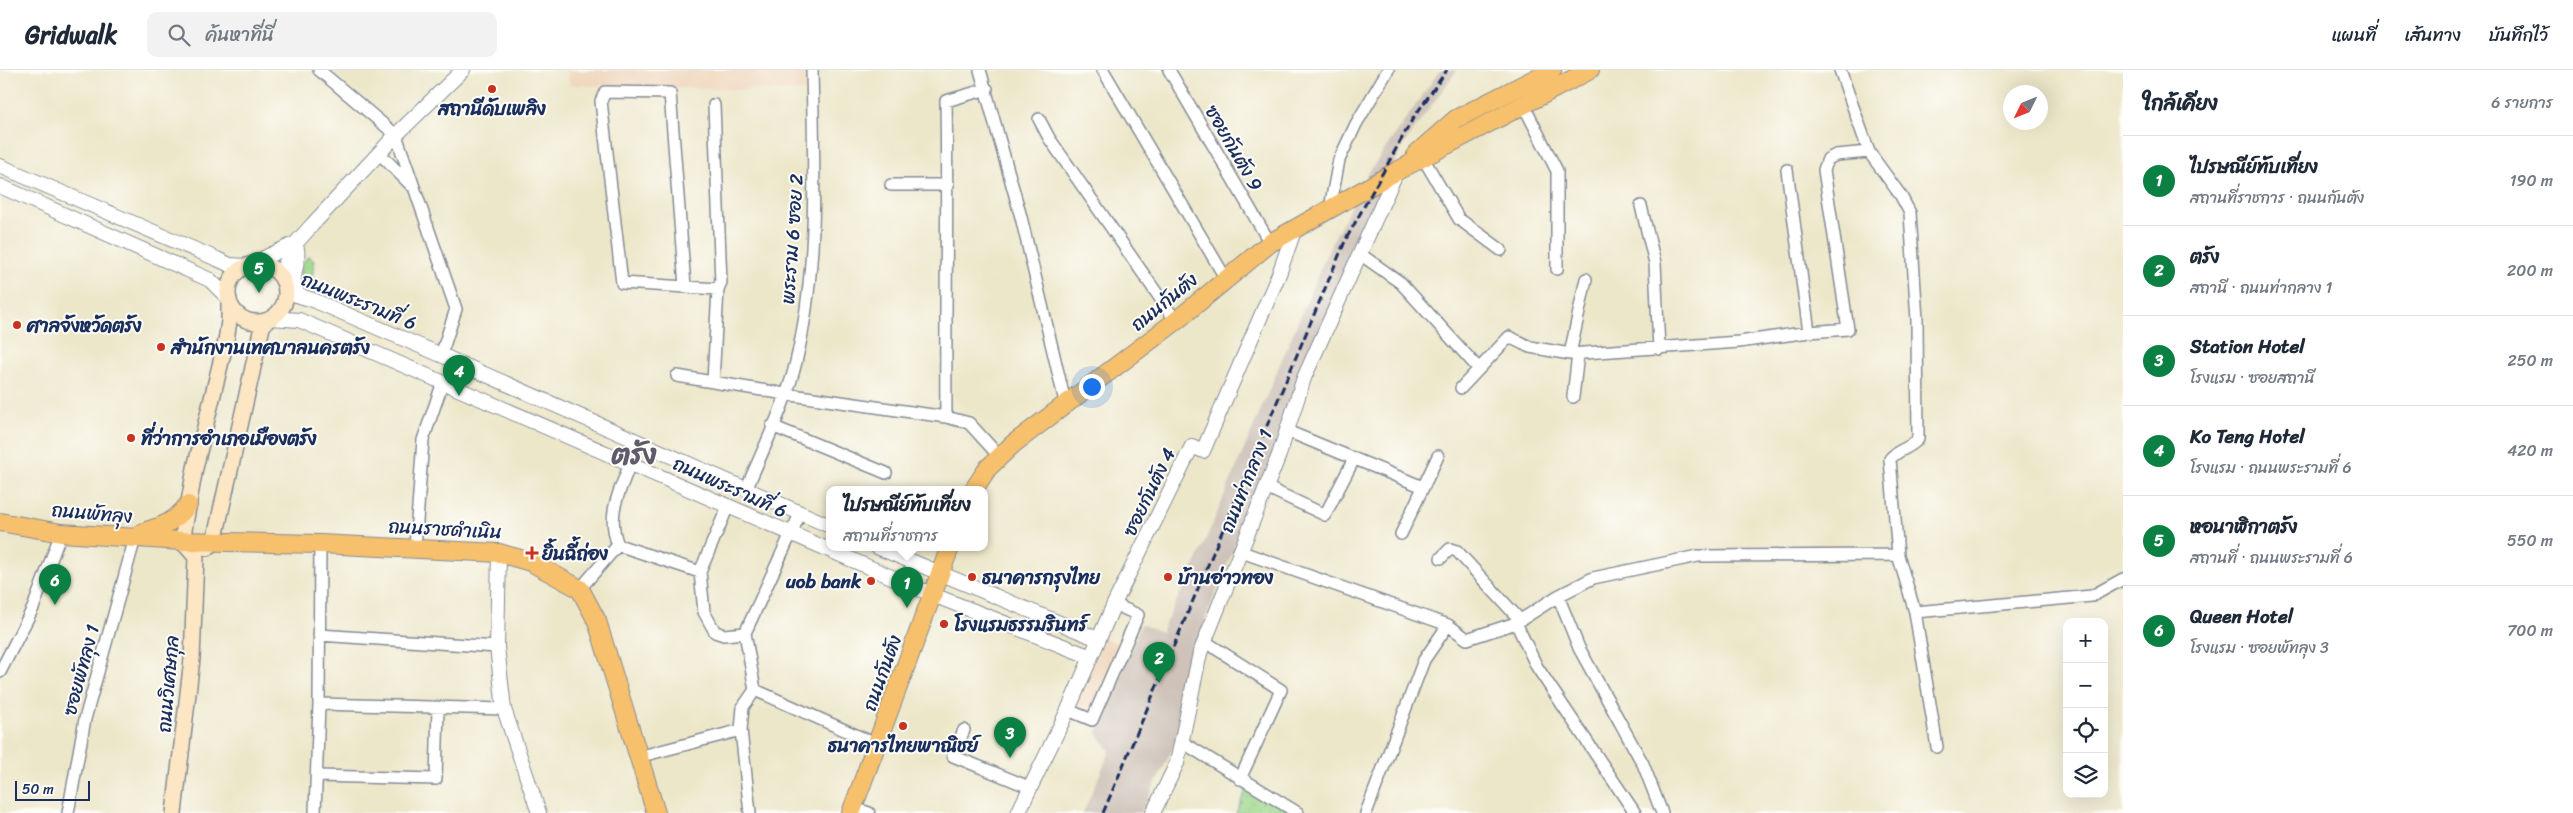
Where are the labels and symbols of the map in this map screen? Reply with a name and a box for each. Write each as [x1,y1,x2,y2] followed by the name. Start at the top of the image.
[486,83,498,95] marker: สถานีดับเพลิง
[2003,85,2048,130] north arrow
[437,92,546,125] place label: สถานีดับเพลิง
[1196,99,1272,197] street label: ซอยกันตัง 9
[771,173,813,305] street label: พระราม 6 ซอย 2
[243,252,275,293] pin: 5
[296,263,422,339] street label: ถนนพระรามที่ 6
[1123,264,1205,340] street label: ถนนกันตัง
[26,309,142,342] place label: ศาลจังหวัดตรัง
[11,319,23,331] marker: ศาลจังหวัดตรัง
[170,331,370,364] place label: สำนักงานเทศบาลนครตรัง
[155,341,167,353] marker: สำนักงานเทศบาลนครตรัง
[443,355,475,396] pin: 4
[1079,374,1105,400] your location
[141,421,317,455] place label: ที่ว่าการอำเภอเมืองตรัง
[1210,424,1282,538] street label: ถนนท่ากลาง 1
[612,429,657,480] district label: ตรัง
[125,432,137,444] marker: ที่ว่าการอำเภอเมืองตรัง
[1113,442,1185,542] street label: ซอยกันตัง 4
[667,447,793,527] street label: ถนนพระรามที่ 6
[50,493,134,533] street label: ถนนพัทลุง
[387,510,503,548] street label: ถนนราชดำเนิน
[541,536,608,570] place label: ยิ้นฉี้ถ่อง
[526,547,538,559] marker: ยิ้นฉี้ถ่อง
[982,561,1101,594] place label: ธนาคารกรุงไทย
[1177,561,1274,594] place label: บ้านอ่าวทอง
[39,564,71,605] pin: 6
[786,565,862,598] place label: uob bank
[891,567,923,608] pin: 1
[966,571,978,583] marker: ธนาคารกรุงไทย
[1162,571,1174,583] marker: บ้านอ่าวทอง
[865,575,877,587] marker: uob bank
[954,608,1091,641] place label: โรงแรมธรรมรินทร์
[938,618,950,630] marker: โรงแรมธรรมรินทร์
[53,621,109,719] street label: ซอยพัทลุง 1
[853,630,911,716] street label: ถนนกันตัง
[147,634,189,734] street label: ถนนวิเศษกุล
[1143,642,1175,683] pin: 2
[994,717,1026,758] pin: 3
[897,720,909,732] marker: ธนาคารไทยพาณิชย์
[828,729,982,762] place label: ธนาคารไทยพาณิชย์
[15,778,90,801] scale bar

